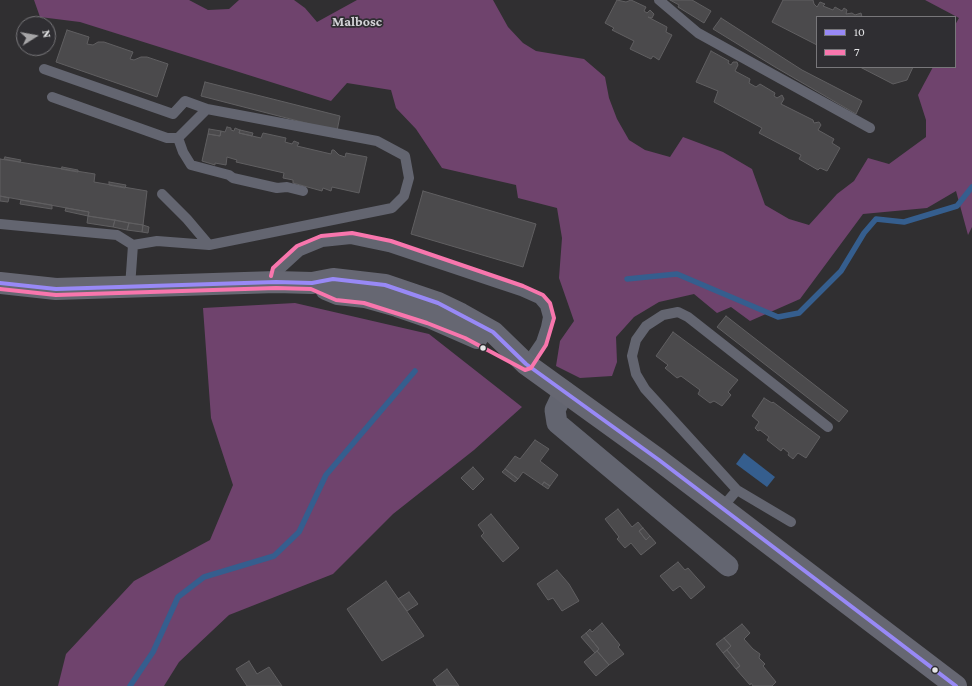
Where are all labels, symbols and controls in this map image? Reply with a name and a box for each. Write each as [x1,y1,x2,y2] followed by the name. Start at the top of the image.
[332,14,382,30] district label: Malbosc
[16,16,56,56] north arrow
[816,16,956,68] legend
[854,25,865,39] text: 10
[40,29,53,39] text: N
[854,45,860,59] text: 7
[478,343,488,353] unlabelled marker
[930,665,940,675] unlabelled marker

